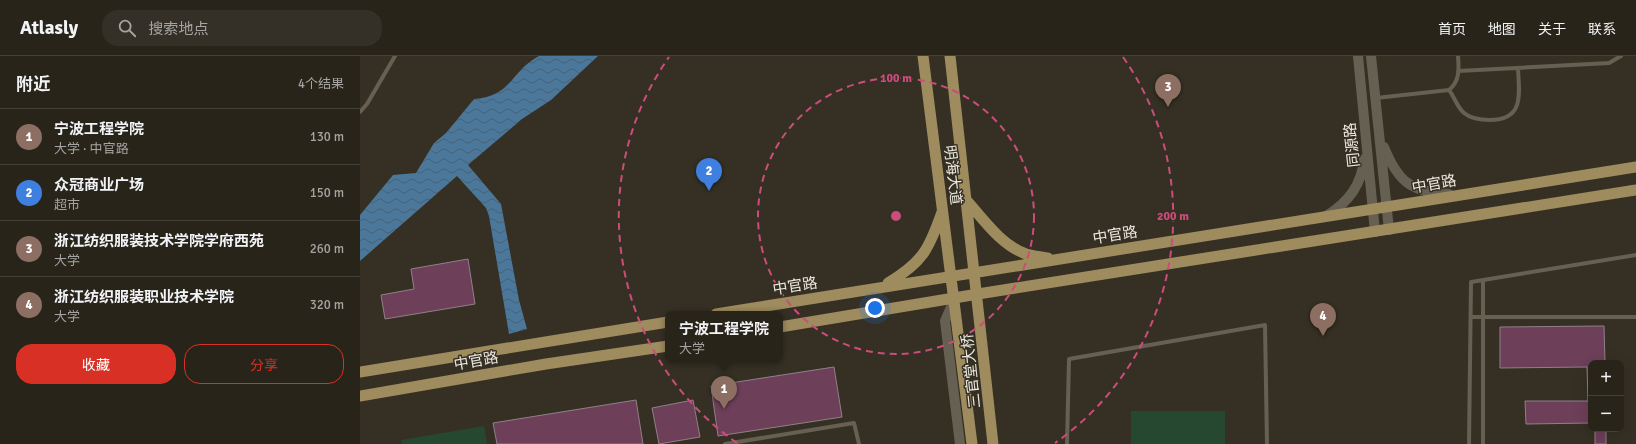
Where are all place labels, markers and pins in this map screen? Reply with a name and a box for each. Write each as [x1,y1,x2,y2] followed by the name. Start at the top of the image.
[1155,74,1181,107] pin: 3
[696,158,722,191] pin: 2
[889,209,903,223] centre of rings
[1310,303,1336,336] pin: 4
[711,376,737,409] pin: 1

